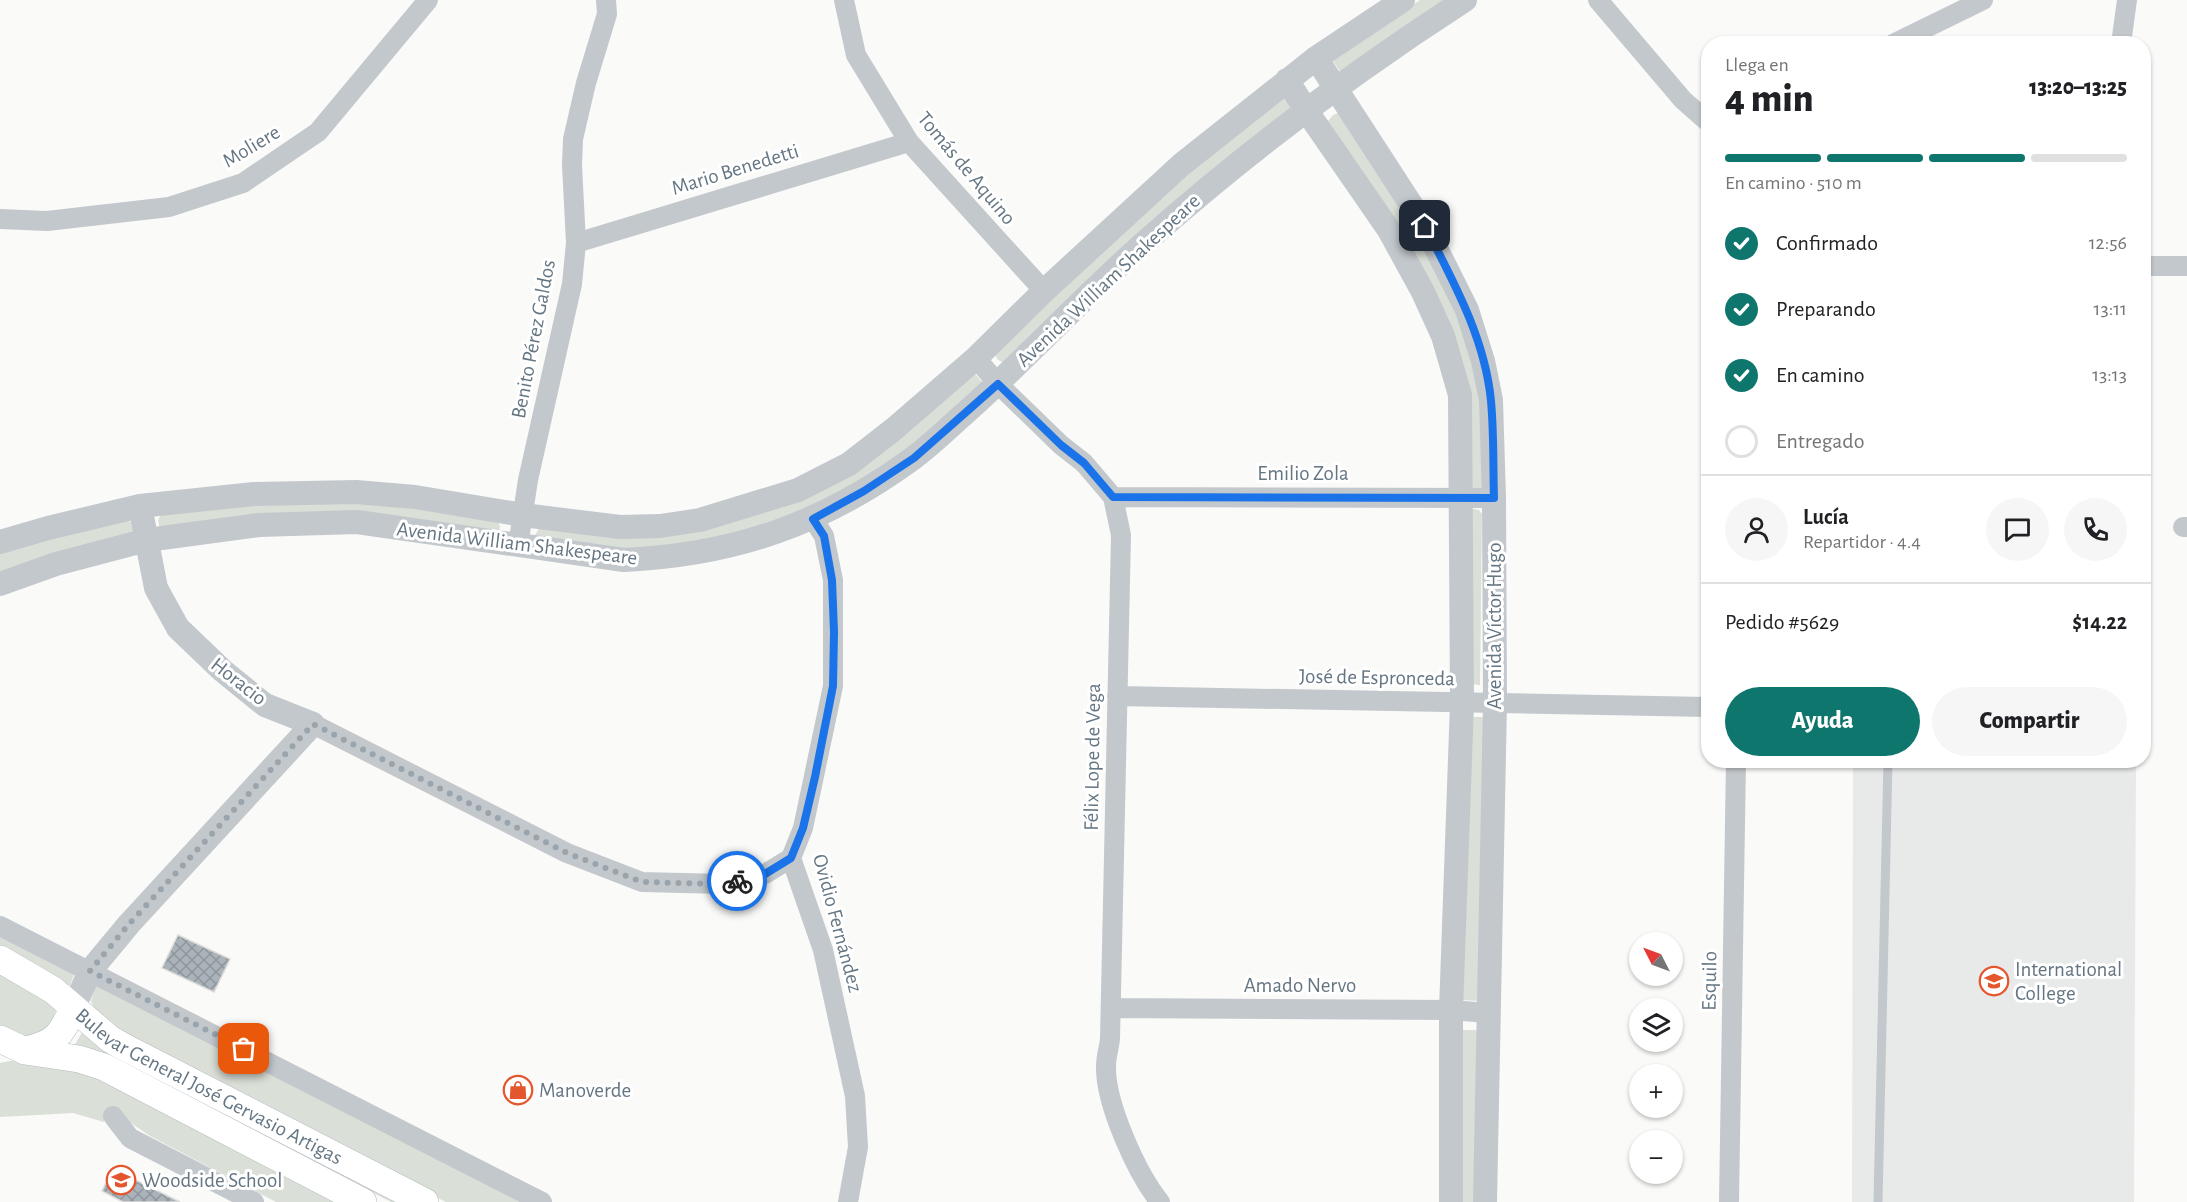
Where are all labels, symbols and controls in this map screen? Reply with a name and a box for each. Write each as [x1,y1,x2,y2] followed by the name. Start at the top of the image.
[1725,55,1789,75] text: Llega en
[2029,76,2127,98] text: 13:20–13:25
[1725,80,1814,119] text: 4 min
[914,108,1020,229] street label: Tomás de Aquino
[219,121,284,172] street label: Moliere
[669,140,801,199] street label: Mario Benedetti
[1725,173,1862,193] text: En camino · 510 m
[1013,190,1204,371] street label: Avenida William Shakespeare
[1399,200,1450,251] pin
[1408,209,1441,242] icon: home
[1725,227,1758,260] icon: check
[1776,232,1878,254] text: Confirmado
[2089,233,2127,253] text: 12:56
[508,258,559,420] street label: Benito Pérez Galdos
[1725,293,1758,326] icon: check
[1776,298,1876,320] text: Preparando
[2094,299,2127,319] text: 13:11
[1725,359,1758,392] icon: check
[1776,364,1865,386] text: En camino
[2092,365,2127,385] text: 13:13
[1776,430,1865,452] text: Entregado
[1257,463,1349,484] street label: Emilio Zola
[1725,498,1788,561] button: person
[1986,498,2049,561] button: chat
[2064,498,2127,561] button: phone
[1803,506,1849,528] text: Lucía
[395,518,638,569] street label: Avenida William Shakespeare
[1803,532,1921,552] text: Repartidor · 4.4
[1484,542,1505,710] street label: Avenida Víctor Hugo
[1725,611,1839,633] text: Pedido #5629
[2072,611,2127,633] text: $14.22
[207,653,270,709] street label: Horacio
[1299,666,1455,689] street label: José de Espronceda
[1081,683,1104,831] street label: Félix Lope de Vega
[1725,687,1920,756] button: Ayuda
[1932,687,2127,756] button: Compartir
[707,851,767,911] courier
[809,852,866,995] street label: Ovidio Fernández
[721,865,754,898] icon: bike
[1629,932,1683,986] north arrow
[1629,932,1683,1184] map controls
[1698,951,1721,1011] street label: Esquilo
[2015,959,2122,1004] place label: International College
[1978,965,2010,997] school or university icon: International College
[1244,975,1356,996] street label: Amado Nervo
[1629,998,1683,1052] button: layers
[71,1004,346,1169] street label: Bulevar General José Gervasio Artigas
[218,1023,269,1074] pin
[227,1032,260,1065] icon: bag
[1629,1064,1683,1118] button: +
[502,1074,534,1106] shop icon: Manoverde
[539,1080,631,1101] place label: Manoverde
[1629,1130,1683,1184] button: −
[105,1164,137,1196] school or university icon: Woodside School
[142,1170,283,1191] place label: Woodside School

